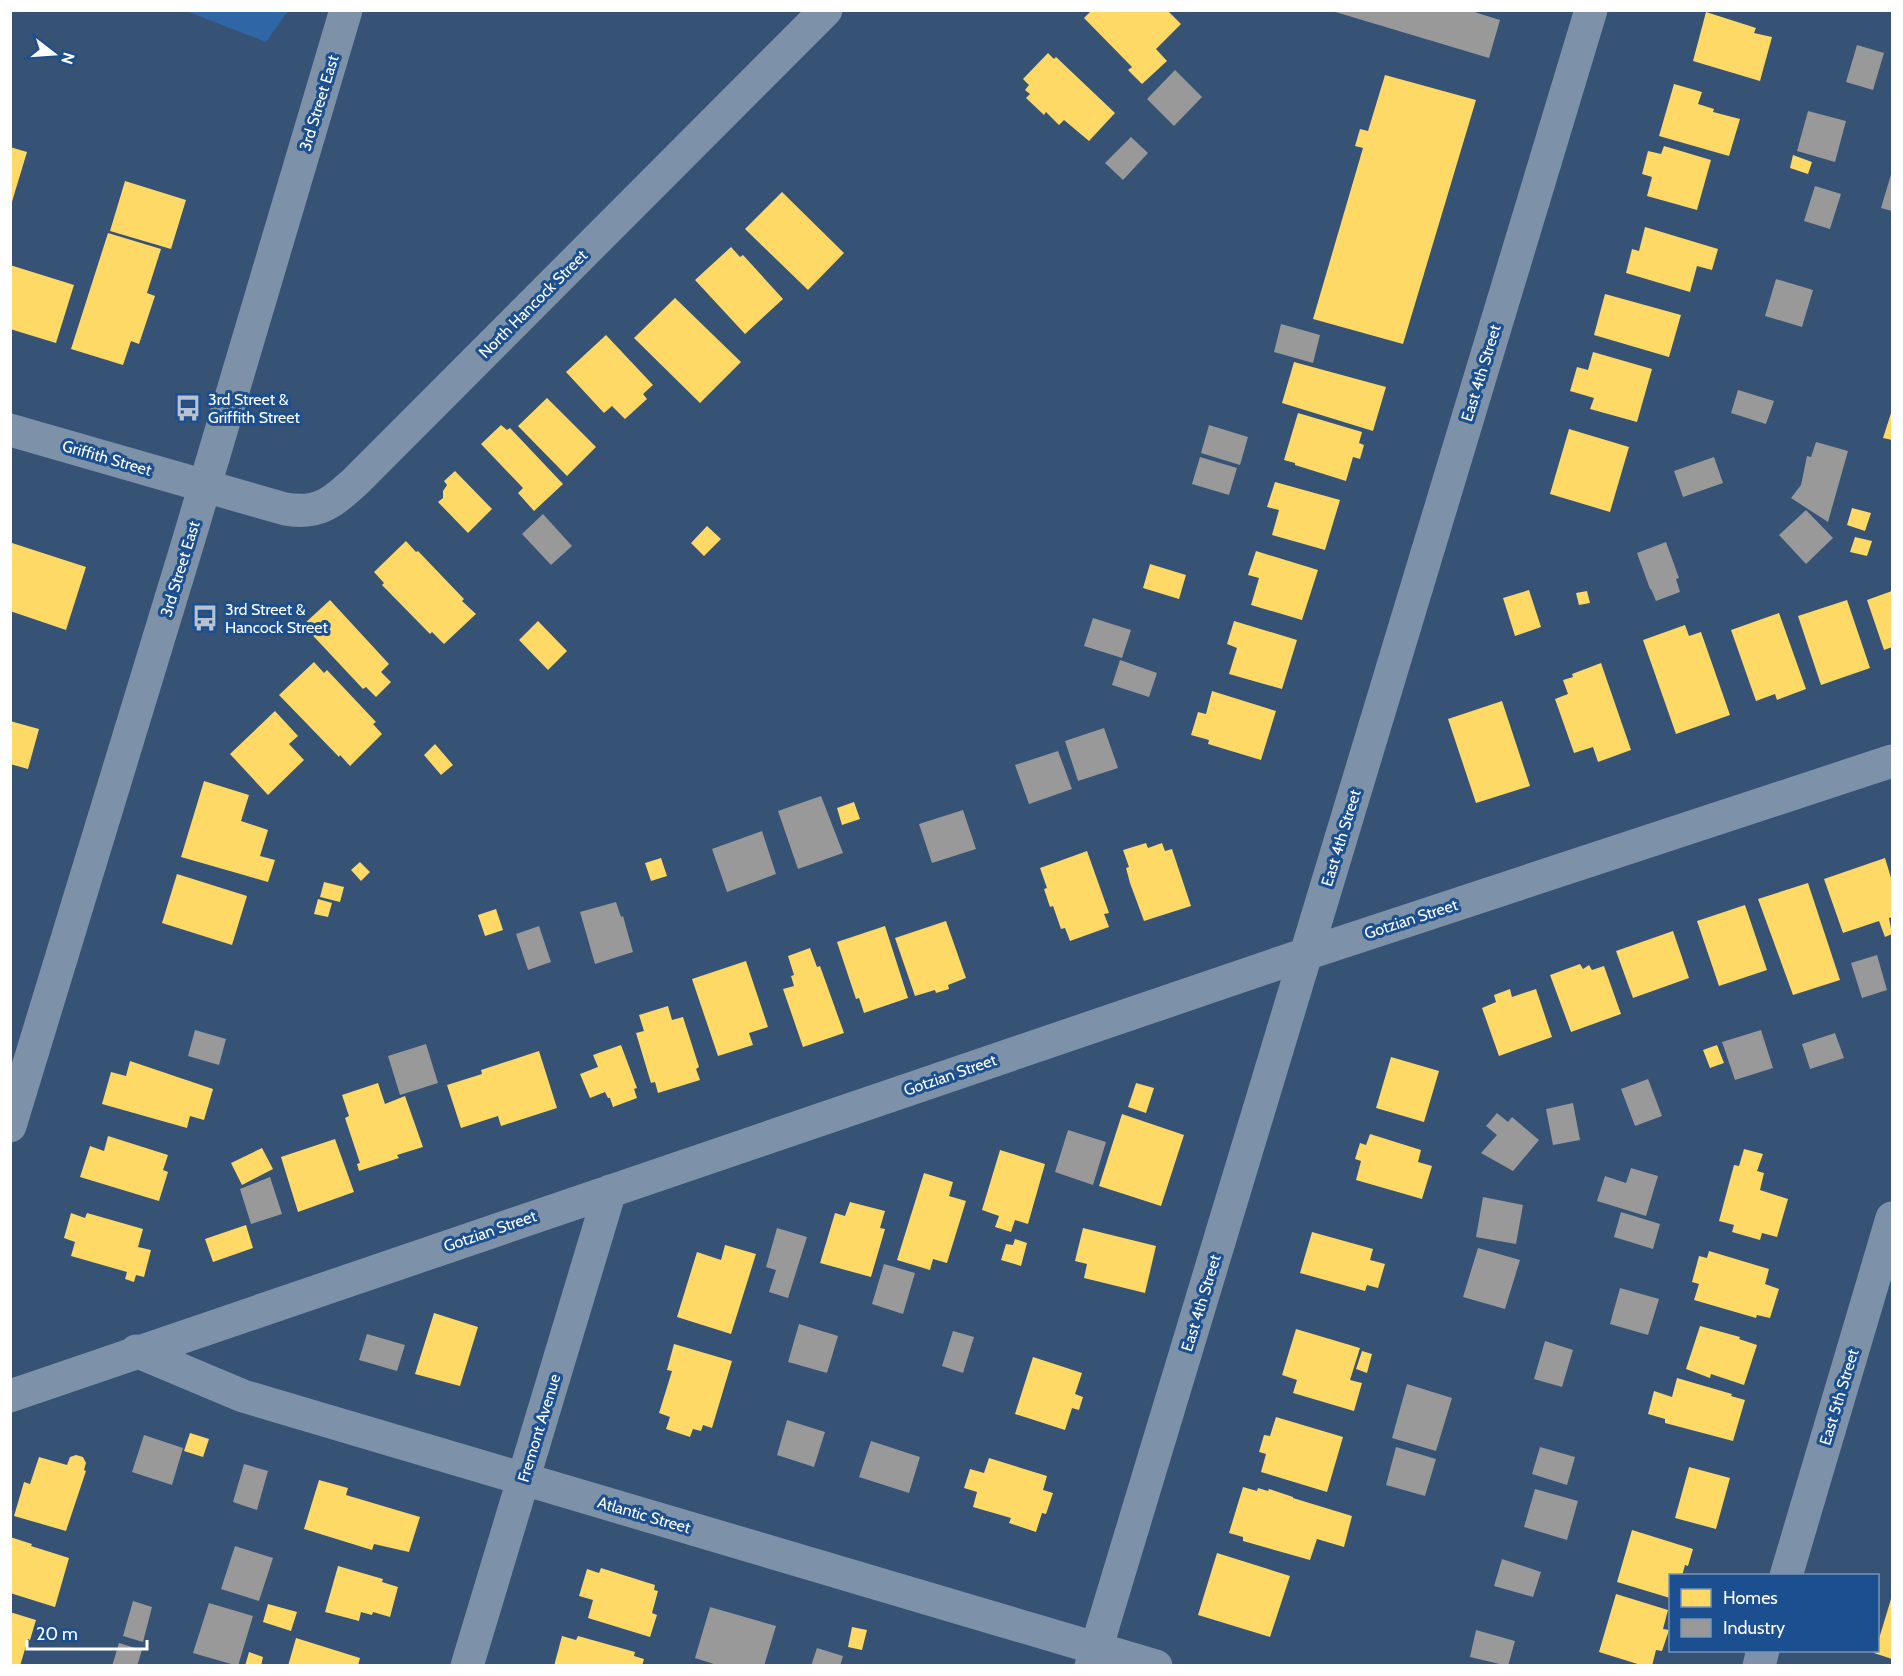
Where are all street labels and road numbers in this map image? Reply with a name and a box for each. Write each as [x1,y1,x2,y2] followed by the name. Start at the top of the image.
[295,52,343,153] street label: 3rd Street East
[475,245,592,362] street label: North Hancock Street
[1457,322,1505,424] street label: East 4th Street
[60,436,154,480] street label: Griffith Street
[156,518,204,619] street label: 3rd Street East
[1317,787,1365,889] street label: East 4th Street
[1362,895,1461,943] street label: Gotzian Street
[901,1050,1000,1100] street label: Gotzian Street
[441,1206,540,1256] street label: Gotzian Street
[1177,1252,1225,1354] street label: East 4th Street
[1815,1346,1863,1447] street label: East 5th Street
[514,1372,564,1484] street label: Fremont Avenue
[595,1493,693,1538] street label: Atlantic Street

